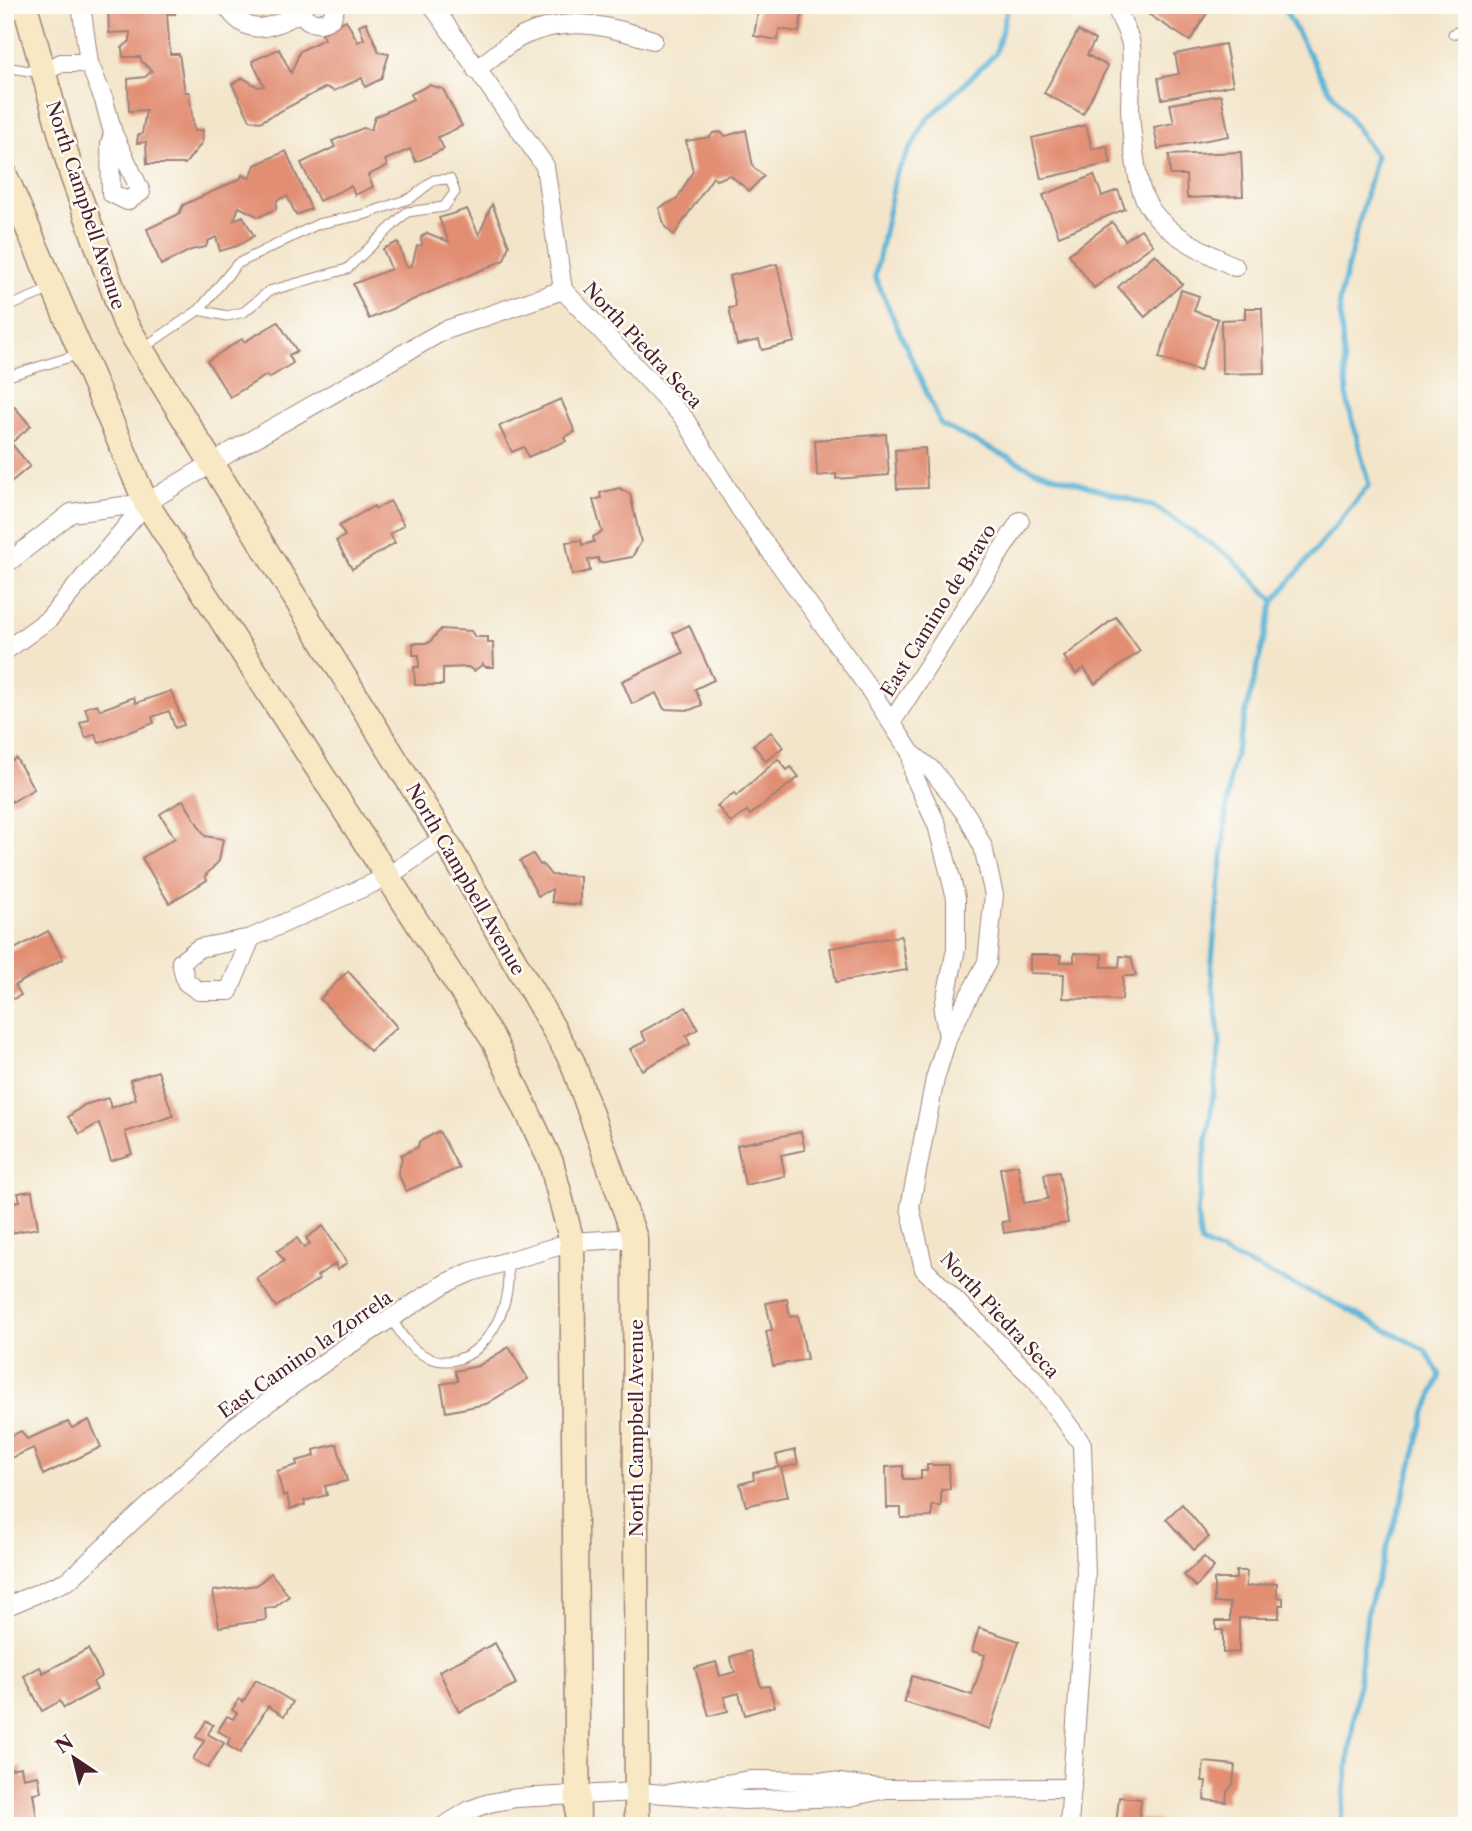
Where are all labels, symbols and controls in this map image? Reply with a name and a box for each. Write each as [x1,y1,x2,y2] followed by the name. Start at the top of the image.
[41,98,130,312] street label: North Campbell Avenue
[578,278,707,413] street label: North Piedra Seca
[876,520,1001,701] street label: East Camino de Bravo
[401,779,530,979] street label: North Campbell Avenue
[935,1248,1064,1383] street label: North Piedra Seca
[214,1286,397,1423] street label: East Camino la Zorrela
[625,1319,648,1537] street label: North Campbell Avenue
[38,1722,108,1792] north arrow
[51,1730,78,1759] text: N

